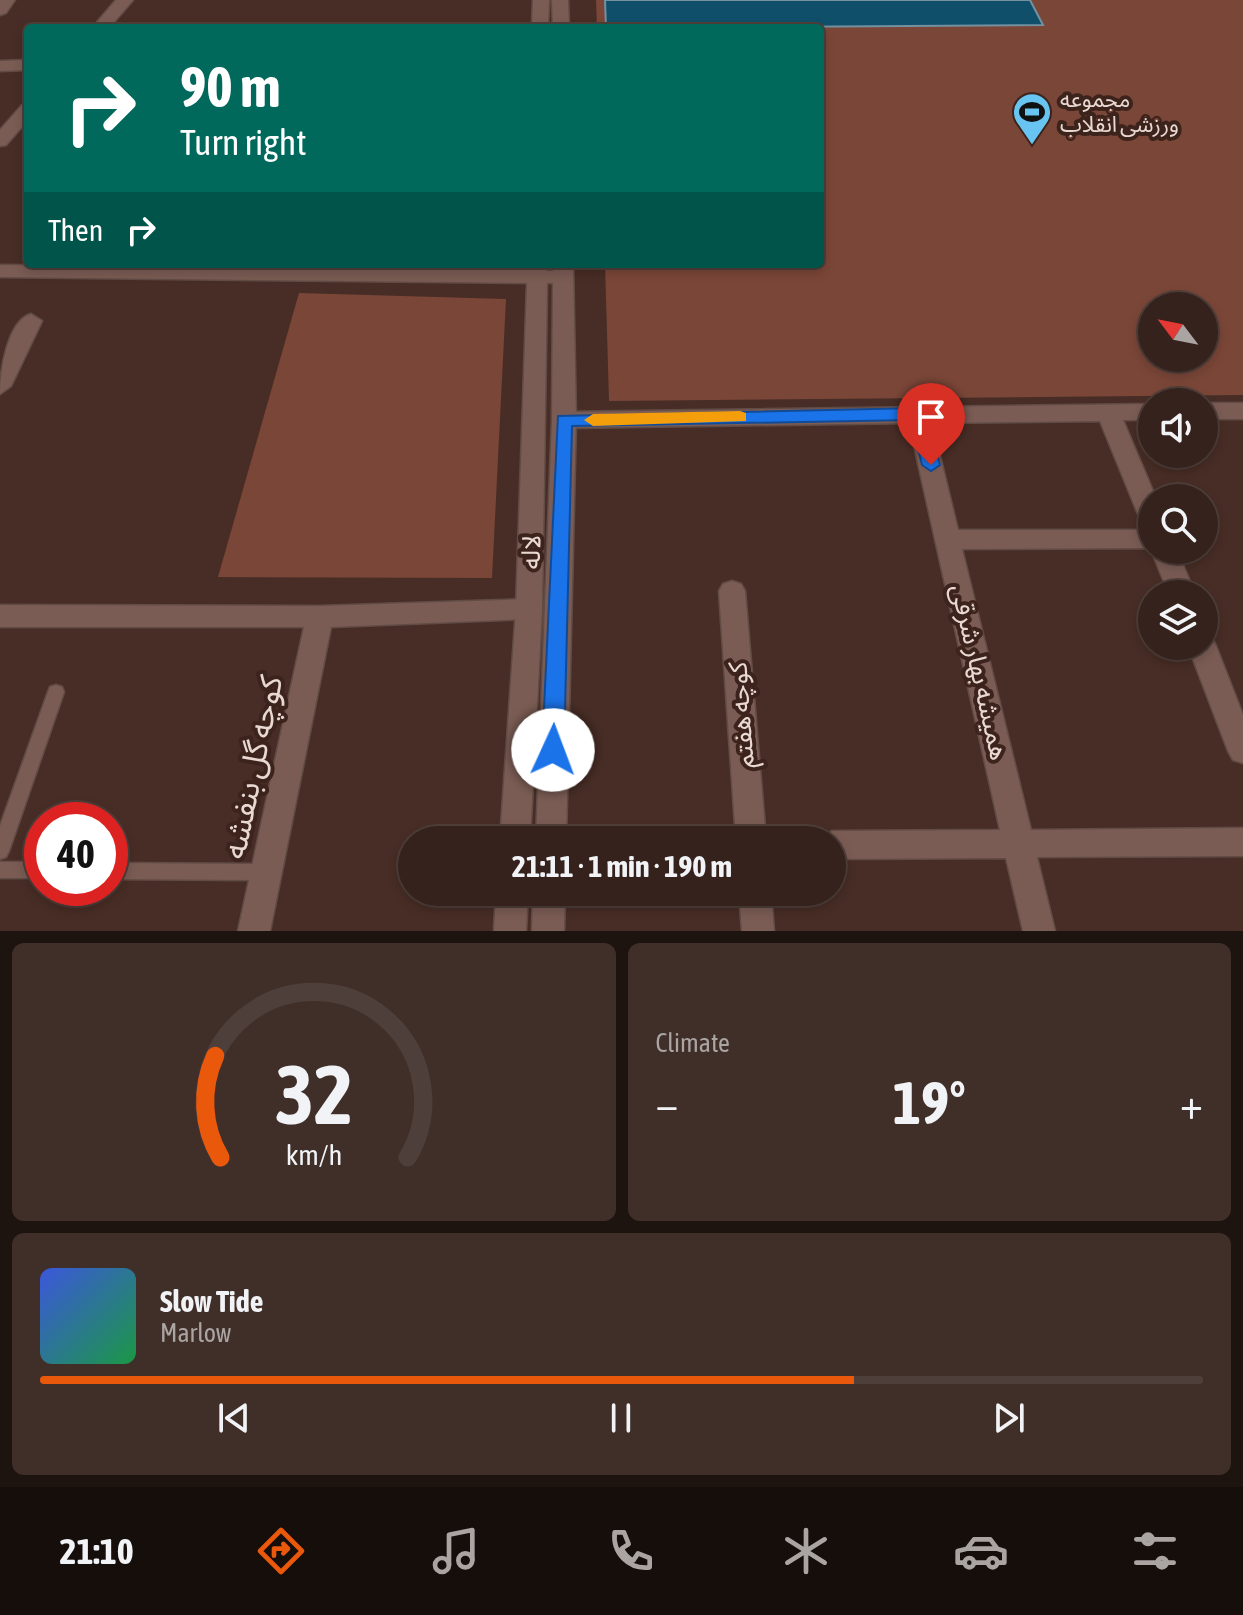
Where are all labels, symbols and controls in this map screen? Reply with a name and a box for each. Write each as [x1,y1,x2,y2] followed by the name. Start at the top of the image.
[180,55,281,119] text: 90 m
[48,56,152,160] icon: right
[1060,86,1179,138] place label: مجموعه ورزشی انقلاب
[1011,91,1053,146] sports icon: مجموعه ورزشی انقلاب
[180,121,307,163] text: Turn right
[119,208,163,252] icon: right
[48,213,103,247] text: Then
[1138,292,1218,372] north arrow
[1138,292,1218,660] map controls
[897,383,965,465] pin
[1138,388,1218,468] button: sound
[909,395,953,439] icon: arrive
[1138,484,1218,564] button: search
[515,534,547,570] street label: لاله
[1138,580,1218,660] button: layers
[945,581,1015,763] street label: همیشه بهار شرقی
[722,660,765,769] street label: کوچه هفتم
[215,671,292,862] street label: کوچه گل بنفشه
[511,708,595,792] position arrow
[24,802,128,906] speed limit sign: 40
[512,849,732,883] text: 21:11 · 1 min · 190 m
[656,1028,730,1058] text: Climate
[275,1046,353,1142] text: 32
[893,1068,966,1137] text: 19°
[656,1078,678,1128] text: −
[1180,1078,1203,1128] text: +
[285,1138,342,1171] text: km/h
[160,1284,263,1318] text: Slow Tide
[160,1318,231,1348] text: Marlow
[212,1396,256,1440] icon: previous
[599,1396,643,1440] icon: pause
[987,1396,1031,1440] icon: next
[253,1523,309,1579] icon: directions
[428,1523,484,1579] icon: music
[603,1523,659,1579] icon: phone
[778,1523,834,1579] icon: climate
[953,1523,1009,1579] icon: car
[1127,1523,1183,1579] icon: filters
[59,1530,134,1572] text: 21:10

